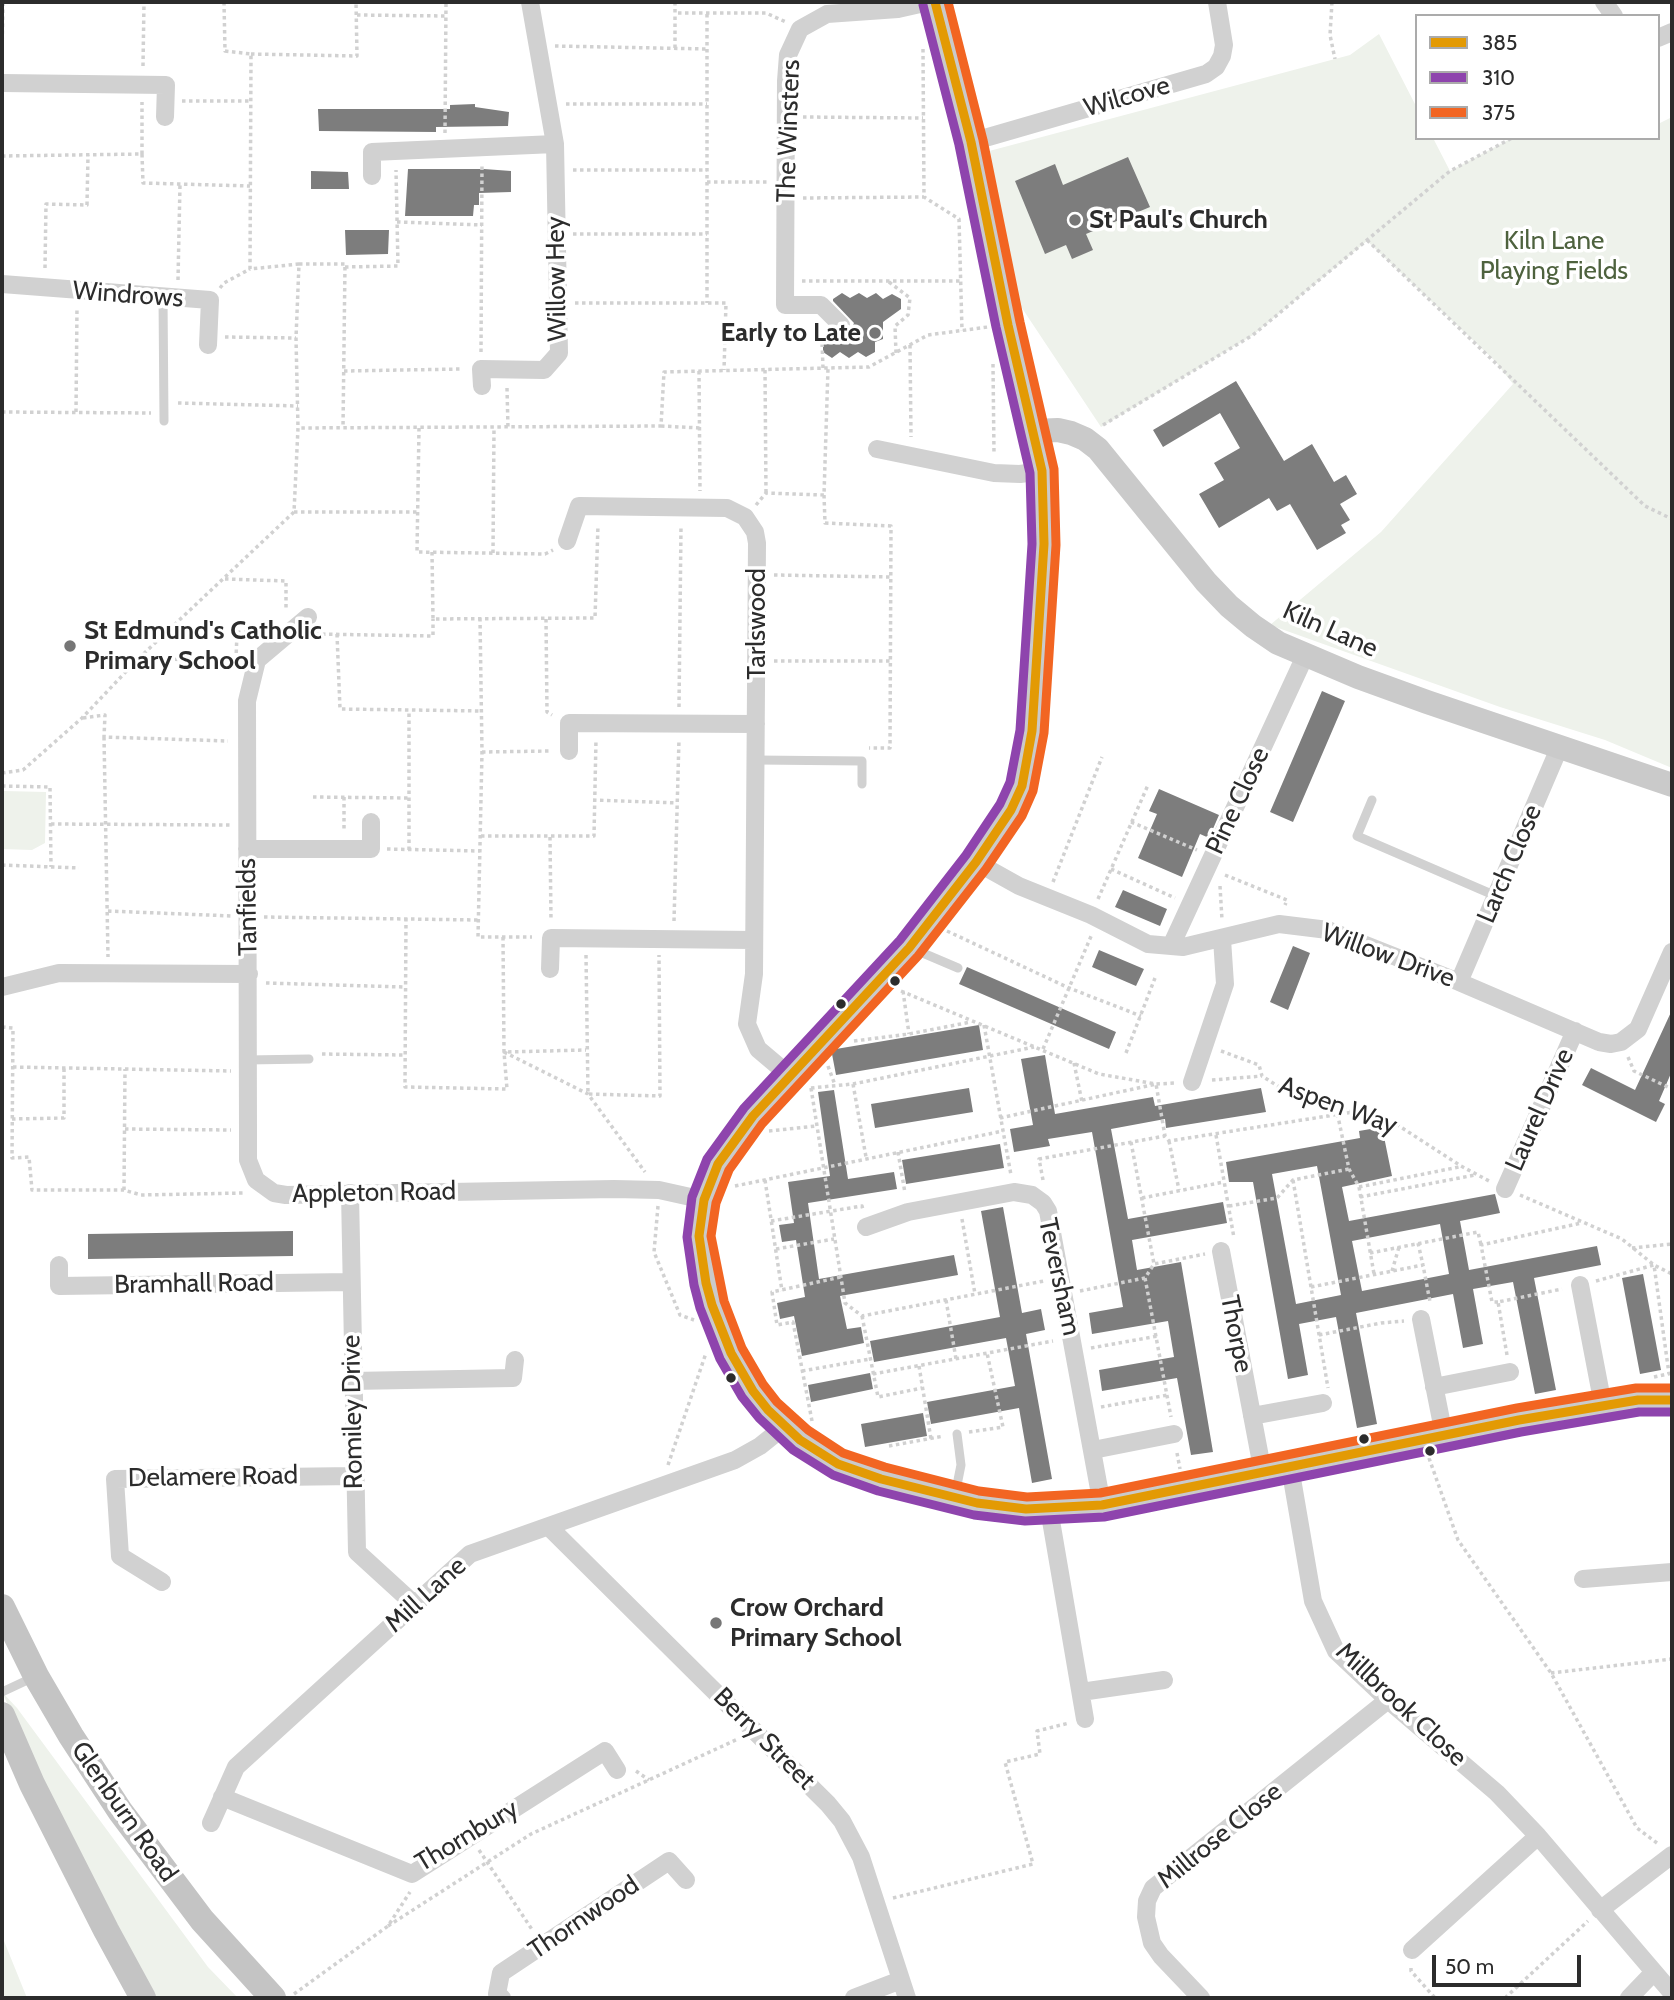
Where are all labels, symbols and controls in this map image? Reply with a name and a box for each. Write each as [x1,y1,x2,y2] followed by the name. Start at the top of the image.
[1415,14,1660,140] legend
[1482,30,1517,55] text: 385
[771,59,807,203] street label: The Winsters
[1482,65,1515,90] text: 310
[1081,70,1173,124] street label: Wilcove
[1482,100,1515,125] text: 375
[1089,204,1268,236] place label: St Paul's Church
[1067,212,1083,228] marker: St Paul's Church
[540,216,574,342] street label: Willow Hey
[1480,225,1628,286] park label: Kiln Lane Playing Fields
[72,276,184,314] street label: Windrows
[720,317,861,349] place label: Early to Late
[867,325,883,341] marker: Early to Late
[741,568,773,680] street label: Tarlswood
[1278,595,1382,665] street label: Kiln Lane
[84,615,322,676] place label: St Edmund's Catholic Primary School
[62,638,78,654] marker: St Edmund's Catholic Primary School
[1200,743,1276,859] street label: Pine Close
[1471,800,1549,928] street label: Larch Close
[232,858,264,956] street label: Tanfields
[1317,918,1459,994] street label: Willow Drive
[888,974,902,988] unlabelled marker
[834,997,848,1011] unlabelled marker
[1499,1044,1581,1176] street label: Laurel Drive
[1275,1070,1401,1142] street label: Aspen Way
[292,1176,456,1210] street label: Appleton Road
[1031,1215,1087,1339] street label: Teversham
[114,1267,274,1301] street label: Bramhall Road
[1213,1293,1259,1375] street label: Thorpe
[336,1335,370,1489] street label: Romiley Drive
[724,1371,738,1385] unlabelled marker
[1357,1432,1371,1446] unlabelled marker
[1423,1444,1437,1458] unlabelled marker
[128,1460,298,1494] street label: Delamere Road
[379,1551,473,1639] street label: Mill Lane
[730,1592,902,1654] place label: Crow Orchard Primary School
[708,1615,724,1631] marker: Crow Orchard Primary School
[1329,1636,1473,1774] street label: Millbrook Close
[707,1682,821,1796] street label: Berry Street
[64,1736,184,1888] street label: Glenburn Road
[1151,1776,1289,1896] street label: Millrose Close
[410,1793,524,1879] street label: Thornbury
[523,1870,645,1966] street label: Thornwood
[1436,1940,1585,1984] scale bar
[1445,1954,1494,1979] text: 50 m

